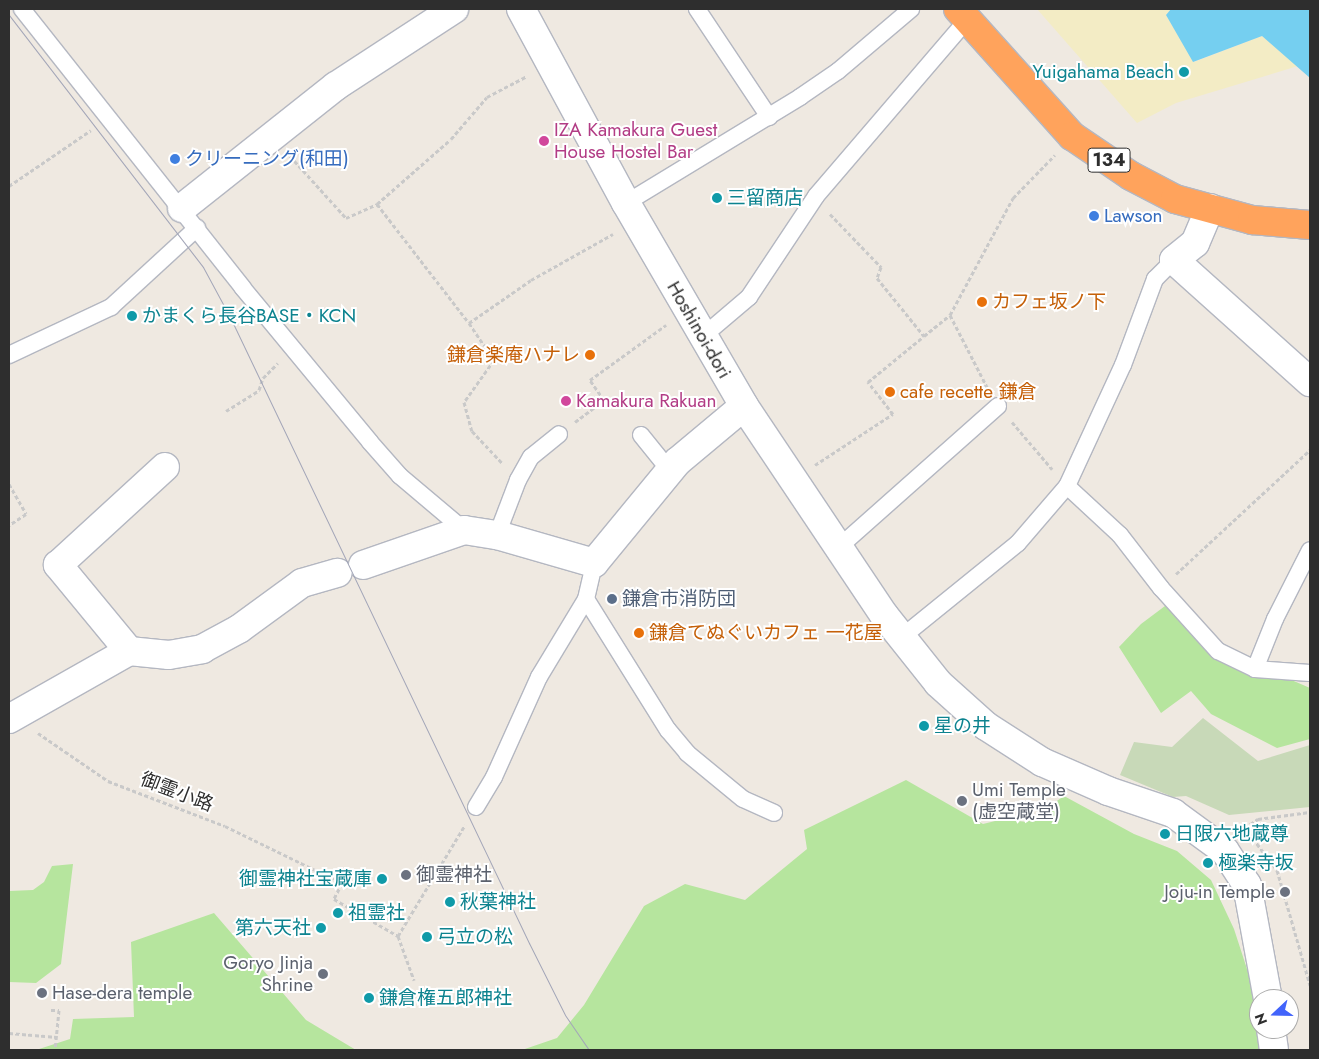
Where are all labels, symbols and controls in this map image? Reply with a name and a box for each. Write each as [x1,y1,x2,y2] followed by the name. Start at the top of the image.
[1033,61,1174,83] place label: Yuigahama Beach
[1178,66,1190,78] marker: Yuigahama Beach
[554,119,717,163] place label: IZA Kamakura Guest House Hostel Bar
[538,135,550,147] marker: IZA Kamakura Guest House Hostel Bar
[1086,144,1132,176] road number: 134
[185,148,349,170] place label: クリーニング(和田)
[169,153,181,165] marker: クリーニング(和田)
[727,187,803,209] place label: 三留商店
[711,192,723,204] marker: 三留商店
[1104,205,1163,227] place label: Lawson
[1088,210,1100,222] marker: Lawson
[662,277,736,383] street label: Hoshinoi-dori
[992,291,1106,313] place label: カフェ坂ノ下
[976,296,988,308] marker: カフェ坂ノ下
[142,305,356,327] place label: かまくら長谷BASE・KCN
[126,310,138,322] marker: かまくら長谷BASE・KCN
[447,344,580,366] place label: 鎌倉楽庵ハナレ
[584,349,596,361] marker: 鎌倉楽庵ハナレ
[900,381,1037,403] place label: cafe recette 鎌倉
[884,386,896,398] marker: cafe recette 鎌倉
[576,390,716,412] place label: Kamakura Rakuan
[560,395,572,407] marker: Kamakura Rakuan
[622,588,736,610] place label: 鎌倉市消防団
[606,593,618,605] marker: 鎌倉市消防団
[649,622,883,644] place label: 鎌倉てぬぐいカフェ 一花屋
[633,627,645,639] marker: 鎌倉てぬぐいカフェ 一花屋
[934,715,991,737] place label: 星の井
[918,720,930,732] marker: 星の井
[137,768,217,816] street label: 御霊小路
[972,779,1066,823] place label: Umi Temple (虚空蔵堂)
[956,795,968,807] marker: Umi Temple (虚空蔵堂)
[1175,823,1289,845] place label: 日限六地蔵尊
[1159,828,1171,840] marker: 日限六地蔵尊
[1218,852,1294,874] place label: 極楽寺坂
[1202,857,1214,869] marker: 極楽寺坂
[416,864,492,886] place label: 御霊神社
[239,868,372,890] place label: 御霊神社宝蔵庫
[400,869,412,881] marker: 御霊神社
[376,873,388,885] marker: 御霊神社宝蔵庫
[1164,881,1275,903] place label: Joju-in Temple
[1279,886,1291,898] marker: Joju-in Temple
[460,891,536,913] place label: 秋葉神社
[444,896,456,908] marker: 秋葉神社
[348,902,405,924] place label: 祖霊社
[332,907,344,919] marker: 祖霊社
[235,917,311,939] place label: 第六天社
[315,922,327,934] marker: 第六天社
[437,926,513,948] place label: 弓立の松
[421,931,433,943] marker: 弓立の松
[223,952,313,996] place label: Goryo Jinja Shrine
[317,968,329,980] marker: Goryo Jinja Shrine
[52,982,192,1004] place label: Hase-dera temple
[36,987,48,999] marker: Hase-dera temple
[379,987,512,1009] place label: 鎌倉権五郎神社
[1249,989,1299,1039] north arrow
[363,992,375,1004] marker: 鎌倉権五郎神社
[1250,1010,1272,1028] text: N

